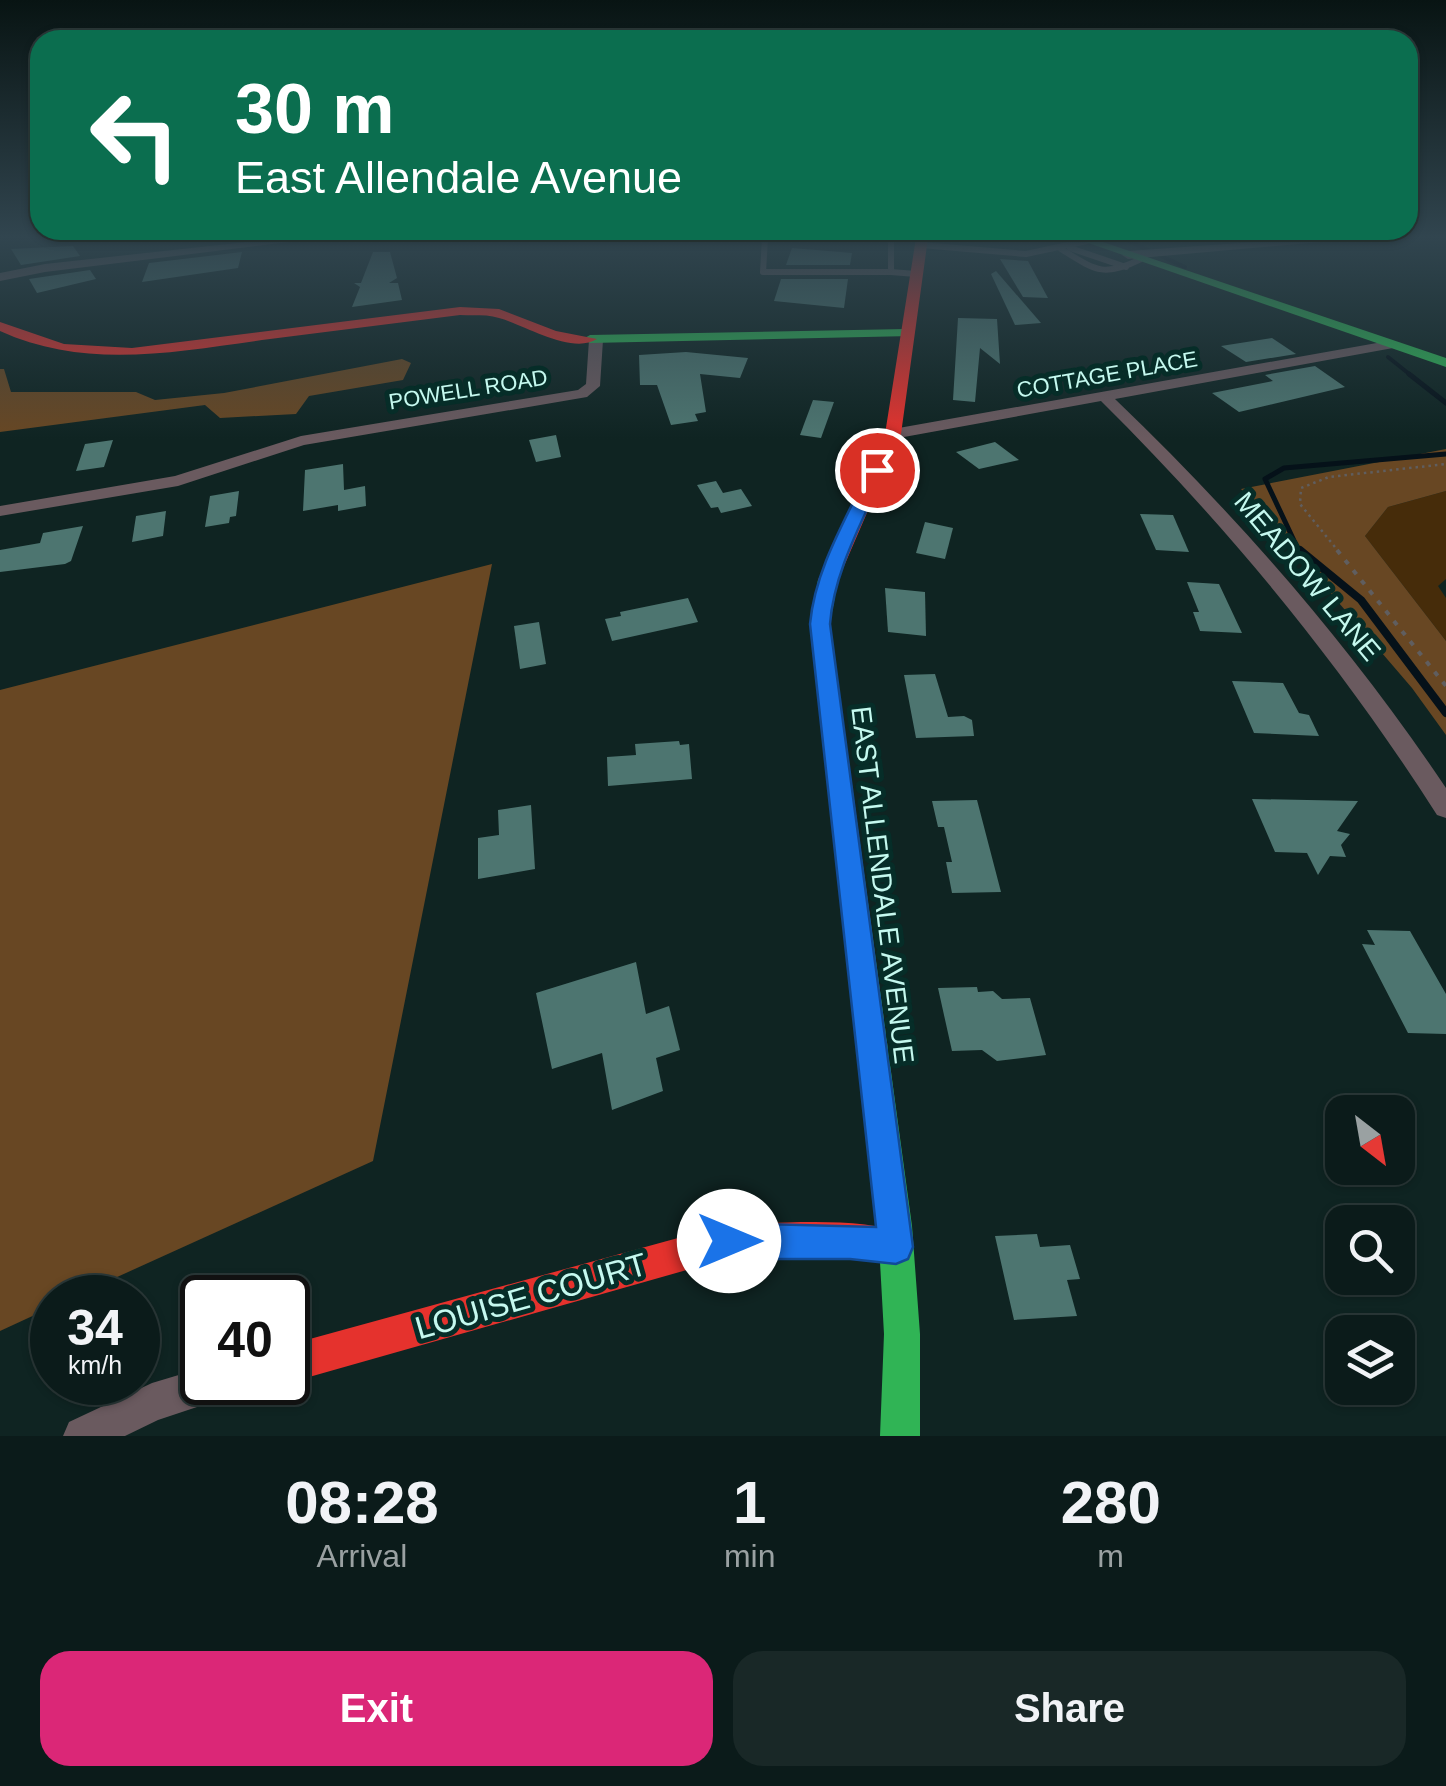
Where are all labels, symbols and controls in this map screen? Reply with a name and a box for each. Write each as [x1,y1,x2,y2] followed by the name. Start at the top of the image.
[70,70,200,200] icon: left
[235,70,395,148] text: 30 m
[235,152,682,203] text: East Allendale Avenue
[1015,346,1199,403] street label: COTTAGE PLACE
[387,365,549,414] street label: POWELL ROAD
[835,428,920,513] pin
[850,443,905,498] icon: arrive
[1228,486,1387,667] street label: MEADOW LANE
[845,704,920,1066] street label: EAST ALLENDALE AVENUE
[1325,1095,1415,1185] north arrow
[1325,1095,1415,1405] map controls
[677,1189,781,1293] position arrow
[1325,1205,1415,1295] button: search
[411,1246,651,1346] street label: LOUISE COURT
[180,1275,310,1405] speed limit sign: 40
[67,1300,123,1356] text: 34
[1325,1315,1415,1405] button: layers
[68,1351,122,1379] text: km/h
[285,1469,439,1536] text: 08:28
[733,1469,766,1536] text: 1
[1061,1469,1161,1536] text: 280
[317,1538,407,1574] text: Arrival
[724,1538,775,1574] text: min
[1097,1538,1124,1574] text: m
[40,1651,713,1766] button: Exit
[733,1651,1406,1766] button: Share

